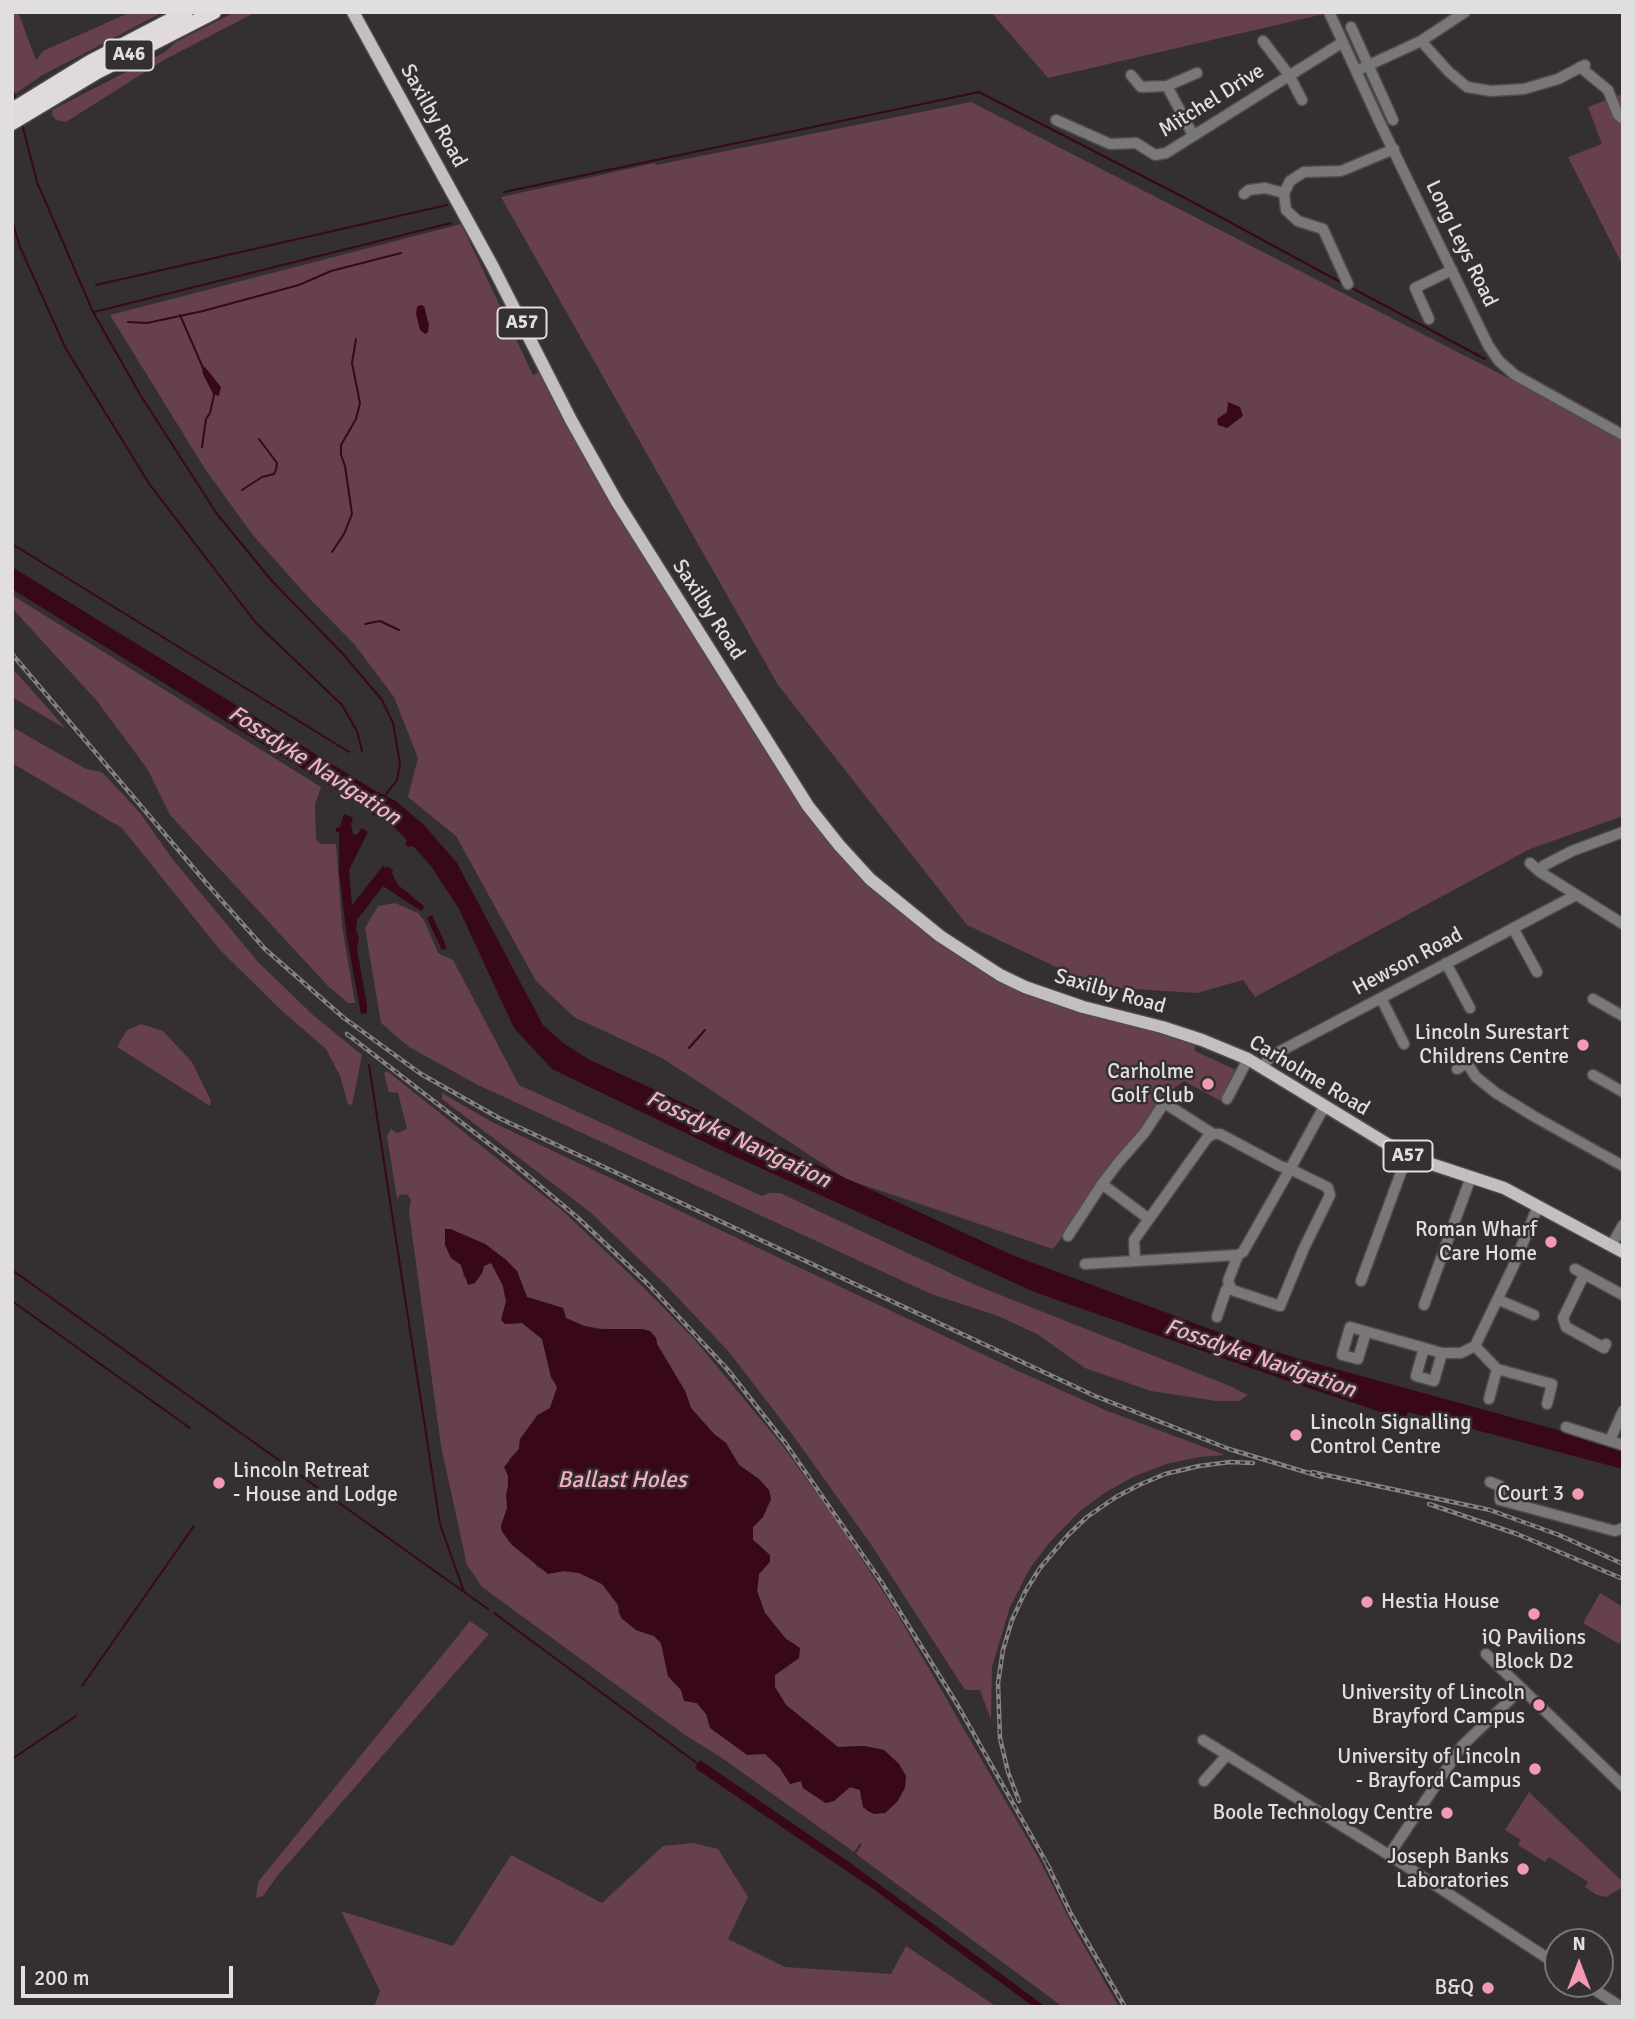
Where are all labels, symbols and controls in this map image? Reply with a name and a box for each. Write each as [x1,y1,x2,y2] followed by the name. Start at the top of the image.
[104,40,154,70] road number: A46
[1155,59,1269,143] street label: Mitchel Drive
[394,60,472,172] street label: Saxilby Road
[1419,177,1503,311] street label: Long Leys Road
[498,308,546,338] road number: A57
[666,555,750,665] street label: Saxilby Road
[223,700,405,832] water label: Fossdyke Navigation
[1349,923,1467,1001] street label: Hewson Road
[1052,964,1168,1020] street label: Saxilby Road
[1415,1020,1569,1070] place label: Lincoln Surestart Childrens Centre
[1244,1030,1374,1122] street label: Carholme Road
[1575,1037,1591,1053] marker: Lincoln Surestart Childrens Centre
[1107,1059,1194,1109] place label: Carholme Golf Club
[1200,1076,1216,1092] marker: Carholme Golf Club
[642,1085,834,1195] water label: Fossdyke Navigation
[1384,1140,1432,1172] road number: A57
[1415,1217,1537,1267] place label: Roman Wharf Care Home
[1543,1234,1559,1250] marker: Roman Wharf Care Home
[1161,1313,1359,1405] water label: Fossdyke Navigation
[1310,1410,1471,1460] place label: Lincoln Signalling Control Centre
[1288,1427,1304,1443] marker: Lincoln Signalling Control Centre
[233,1458,398,1508] place label: Lincoln Retreat - House and Lodge
[557,1467,687,1495] water label: Ballast Holes
[211,1475,227,1491] marker: Lincoln Retreat - House and Lodge
[1498,1481,1564,1507] place label: Court 3
[1570,1486,1586,1502] marker: Court 3
[1381,1589,1500,1615] place label: Hestia House
[1359,1594,1375,1610] marker: Hestia House
[1526,1606,1542,1622] marker: iQ Pavilions Block D2
[1482,1625,1586,1675] place label: iQ Pavilions Block D2
[1341,1680,1525,1730] place label: University of Lincoln Brayford Campus
[1531,1697,1547,1713] marker: University of Lincoln Brayford Campus
[1337,1744,1521,1794] place label: University of Lincoln - Brayford Campus
[1527,1761,1543,1777] marker: University of Lincoln - Brayford Campus
[1212,1800,1433,1826] place label: Boole Technology Centre
[1439,1805,1455,1821] marker: Boole Technology Centre
[1387,1844,1509,1894] place label: Joseph Banks Laboratories
[1515,1861,1531,1877] marker: Joseph Banks Laboratories
[1544,1928,1614,1998] north arrow
[1572,1932,1586,1956] text: N
[24,1952,236,1996] scale bar
[34,1965,89,1991] text: 200 m
[1434,1975,1474,2001] place label: B&Q
[1480,1980,1496,1996] marker: B&Q

